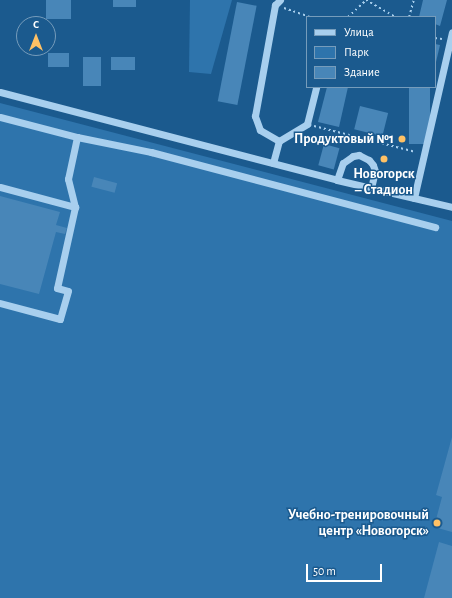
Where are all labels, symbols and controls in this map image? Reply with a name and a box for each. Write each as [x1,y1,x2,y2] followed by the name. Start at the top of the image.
[16,16,56,56] north arrow
[306,16,436,88] legend
[33,19,39,30] text: С
[344,26,374,38] text: Улица
[344,46,369,58] text: Парк
[344,66,380,78] text: Здание
[294,131,394,147] place label: Продуктовый №1
[397,134,407,144] marker: Продуктовый №1
[379,154,389,164] marker: Новогорск – Стадион
[353,166,415,198] place label: Новогорск – Стадион
[288,507,429,540] place label: Учебно-тренировочный центр «Новогорск»
[432,518,442,528] marker: Учебно-тренировочный центр «Новогорск»
[308,556,384,582] scale bar
[313,565,336,577] text: 50 m

